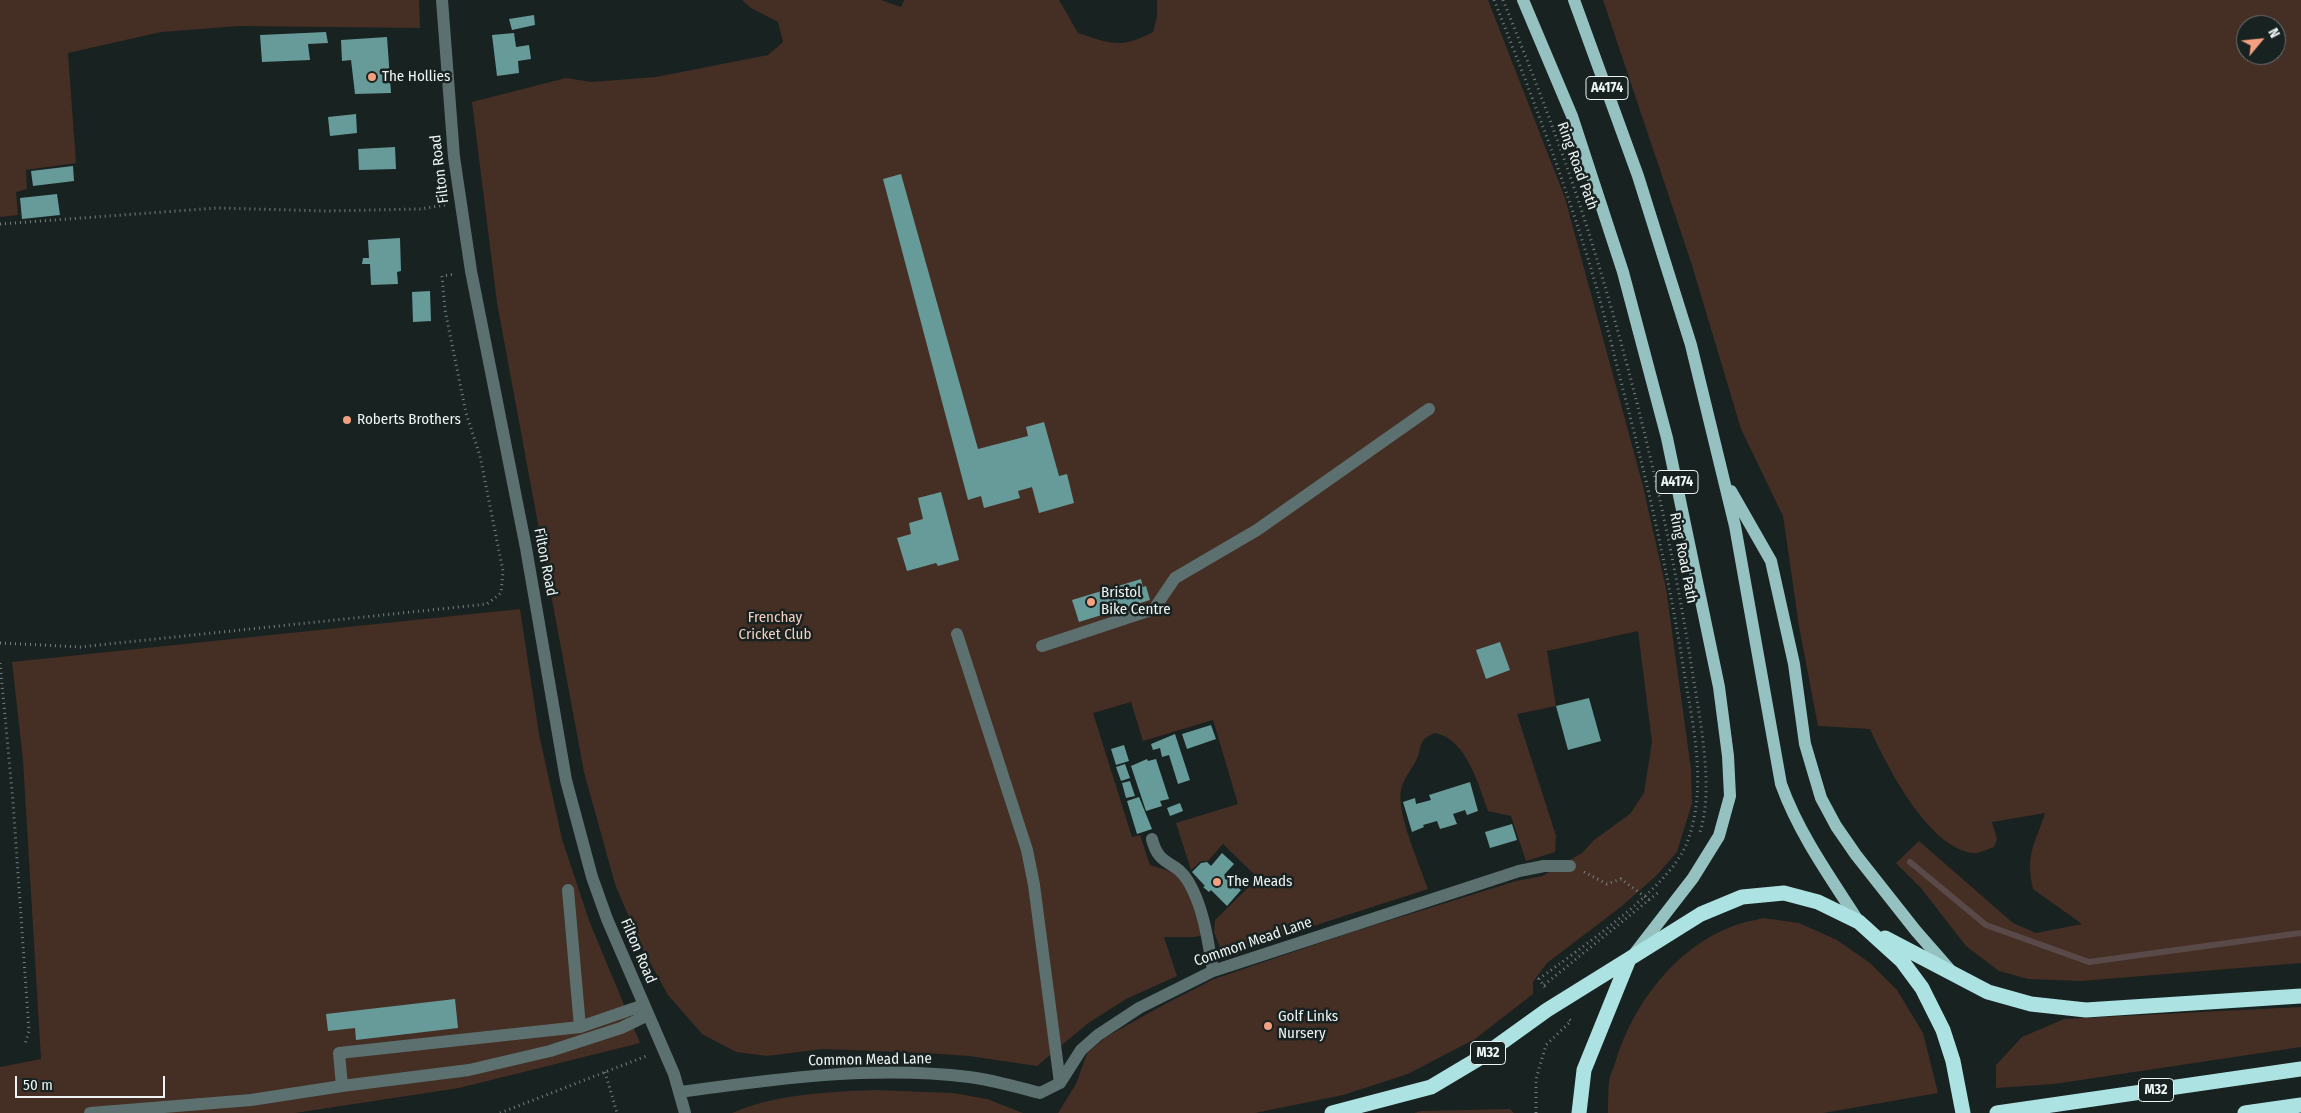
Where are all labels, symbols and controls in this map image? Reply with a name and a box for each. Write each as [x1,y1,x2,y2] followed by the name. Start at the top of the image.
[2236,15,2286,65] north arrow
[2264,25,2283,41] text: N
[382,68,450,86] place label: The Hollies
[366,71,378,83] marker: The Hollies
[1586,76,1628,100] road number: A4174
[1553,120,1601,212] street label: Ring Road Path
[427,134,453,204] street label: Filton Road
[357,411,461,429] place label: Roberts Brothers
[341,414,353,426] marker: Roberts Brothers
[1656,471,1698,494] road number: A4174
[1665,511,1701,605] street label: Ring Road Path
[530,526,560,598] street label: Filton Road
[1101,584,1171,619] place label: Bristol Bike Centre
[1085,596,1097,608] marker: Bristol Bike Centre
[739,609,811,644] park label: Frenchay Cricket Club
[1227,873,1293,891] place label: The Meads
[1211,876,1223,888] marker: The Meads
[1192,913,1314,971] street label: Common Mead Lane
[616,916,660,986] street label: Filton Road
[1278,1008,1338,1043] place label: Golf Links Nursery
[1262,1020,1274,1032] marker: Golf Links Nursery
[1470,1042,1506,1064] road number: M32
[808,1050,932,1070] street label: Common Mead Lane
[18,1066,168,1098] scale bar
[23,1076,53,1094] text: 50 m
[2138,1078,2174,1102] road number: M32

